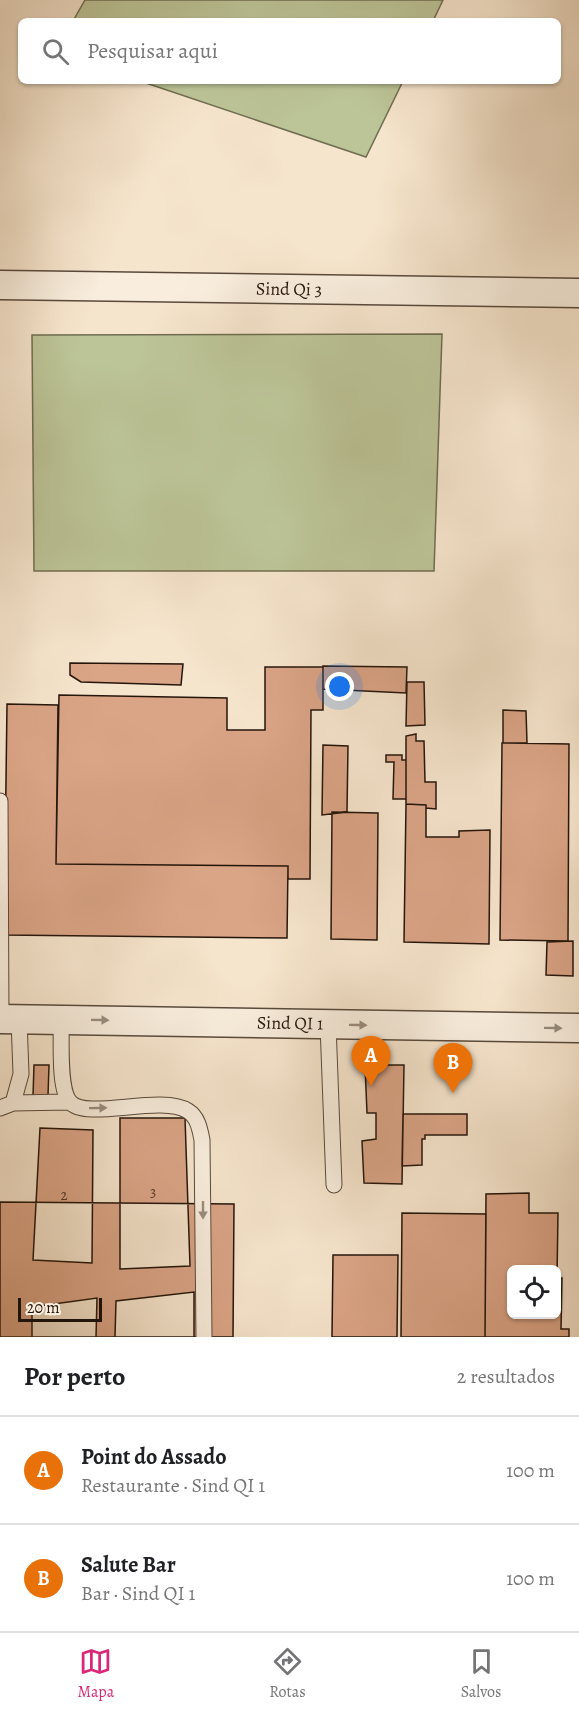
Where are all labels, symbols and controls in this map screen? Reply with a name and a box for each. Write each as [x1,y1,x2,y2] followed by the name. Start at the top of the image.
[18,18,561,84] search box
[39,35,72,68] icon: search
[87,36,218,66] text: Pesquisar aqui
[256,276,322,302] street label: Sind Qi 3
[325,672,354,701] your location
[257,1010,323,1036] street label: Sind QI 1
[91,1016,110,1025] one-way arrow
[349,1020,368,1029] one-way arrow
[544,1023,563,1033] one-way arrow
[352,1036,391,1086] pin: A
[434,1044,472,1093] pin: B
[88,1104,107,1113] one-way arrow
[150,1182,156,1202] house number: 3
[60,1185,68,1205] house number: 2
[198,1201,208,1220] one-way arrow
[507,1265,561,1319] map controls
[507,1265,561,1319] button: locate
[18,1295,102,1322] scale bar
[27,1297,60,1319] text: 20 m
[24,1359,125,1394] text: Por perto
[457,1363,555,1390] text: 2 resultados
[81,1442,227,1472] text: Point do Assado
[37,1457,50,1484] text: A
[506,1457,555,1484] text: 100 m
[81,1472,265,1499] text: Restaurante · Sind QI 1
[81,1550,176,1580] text: Salute Bar
[37,1565,50,1592] text: B
[506,1565,555,1592] text: 100 m
[81,1580,195,1607] text: Bar · Sind QI 1
[78,1645,114,1703] tab: Mapa
[269,1645,306,1703] tab: Rotas
[461,1645,502,1703] tab: Salvos

